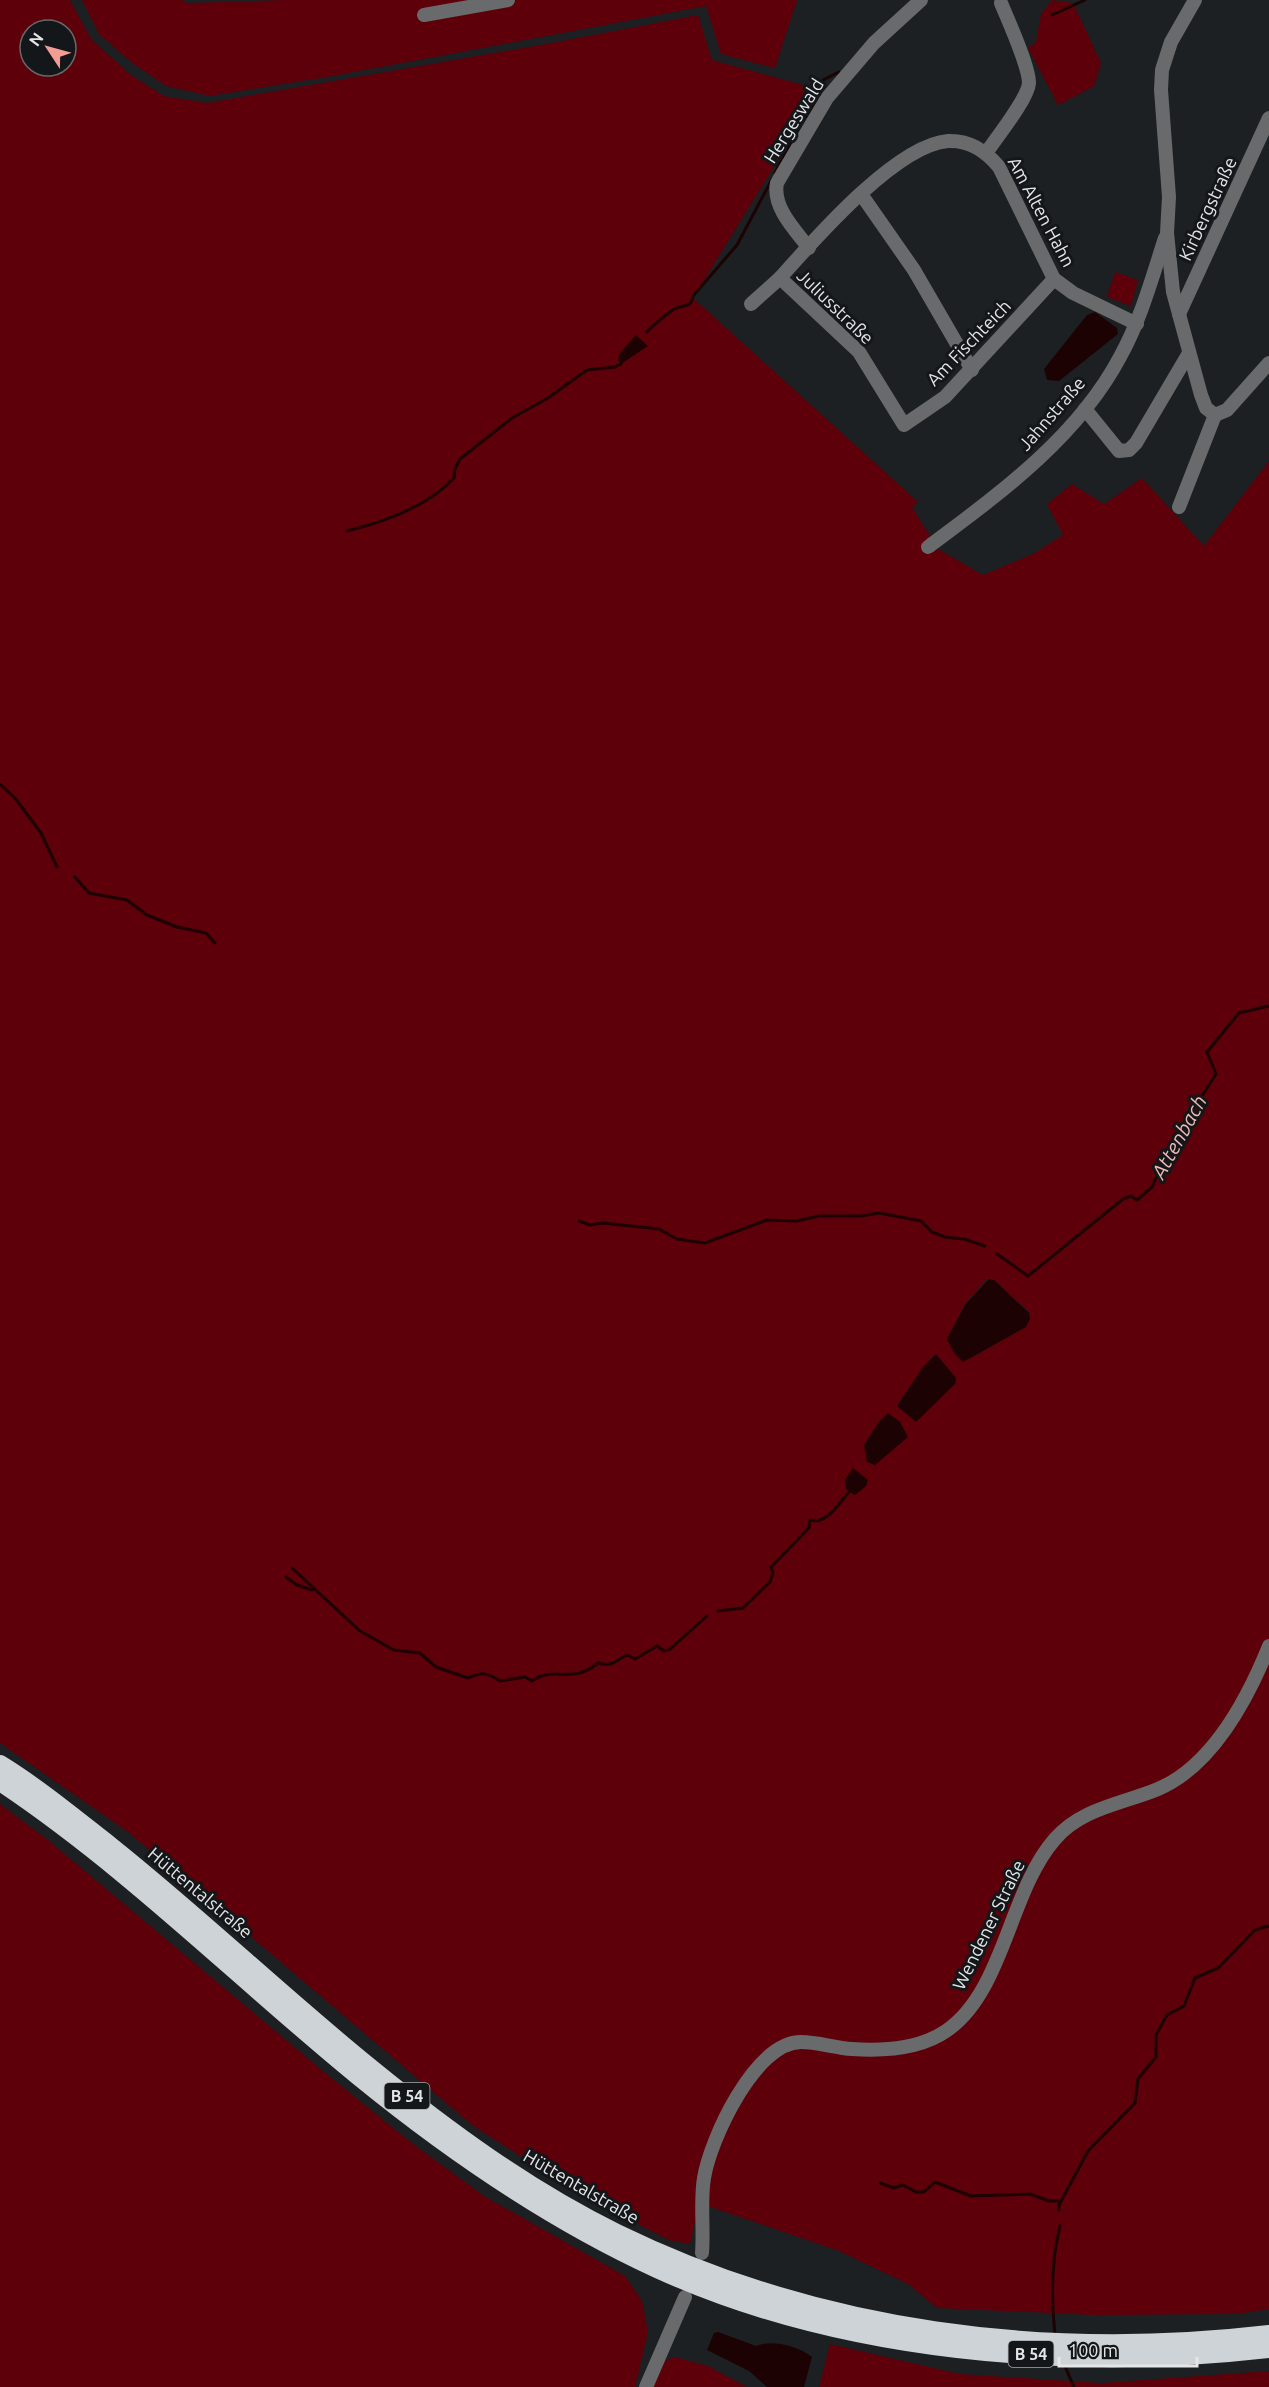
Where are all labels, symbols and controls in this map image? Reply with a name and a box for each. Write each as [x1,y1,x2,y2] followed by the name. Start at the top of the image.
[18,18,78,78] north arrow
[25,29,47,49] text: N
[759,75,827,166] street label: Hergeswald
[1005,153,1079,270] street label: Am Alten Hahn
[1174,154,1240,264] street label: Kirbergstraße
[793,265,878,348] street label: Juliusstraße
[922,295,1014,389] street label: Am Fischteich
[1014,373,1088,454] street label: Jahnstraße
[1146,1091,1211,1183] water label: Attenbach
[144,1843,257,1942] street label: Hüttentalstraße
[948,1857,1028,1993] street label: Wendener Straße
[384,2083,430,2109] road number: B 54
[520,2145,643,2227] street label: Hüttentalstraße
[1059,2330,1197,2368] scale bar
[1068,2340,1118,2360] text: 100 m
[1008,2341,1054,2367] road number: B 54

